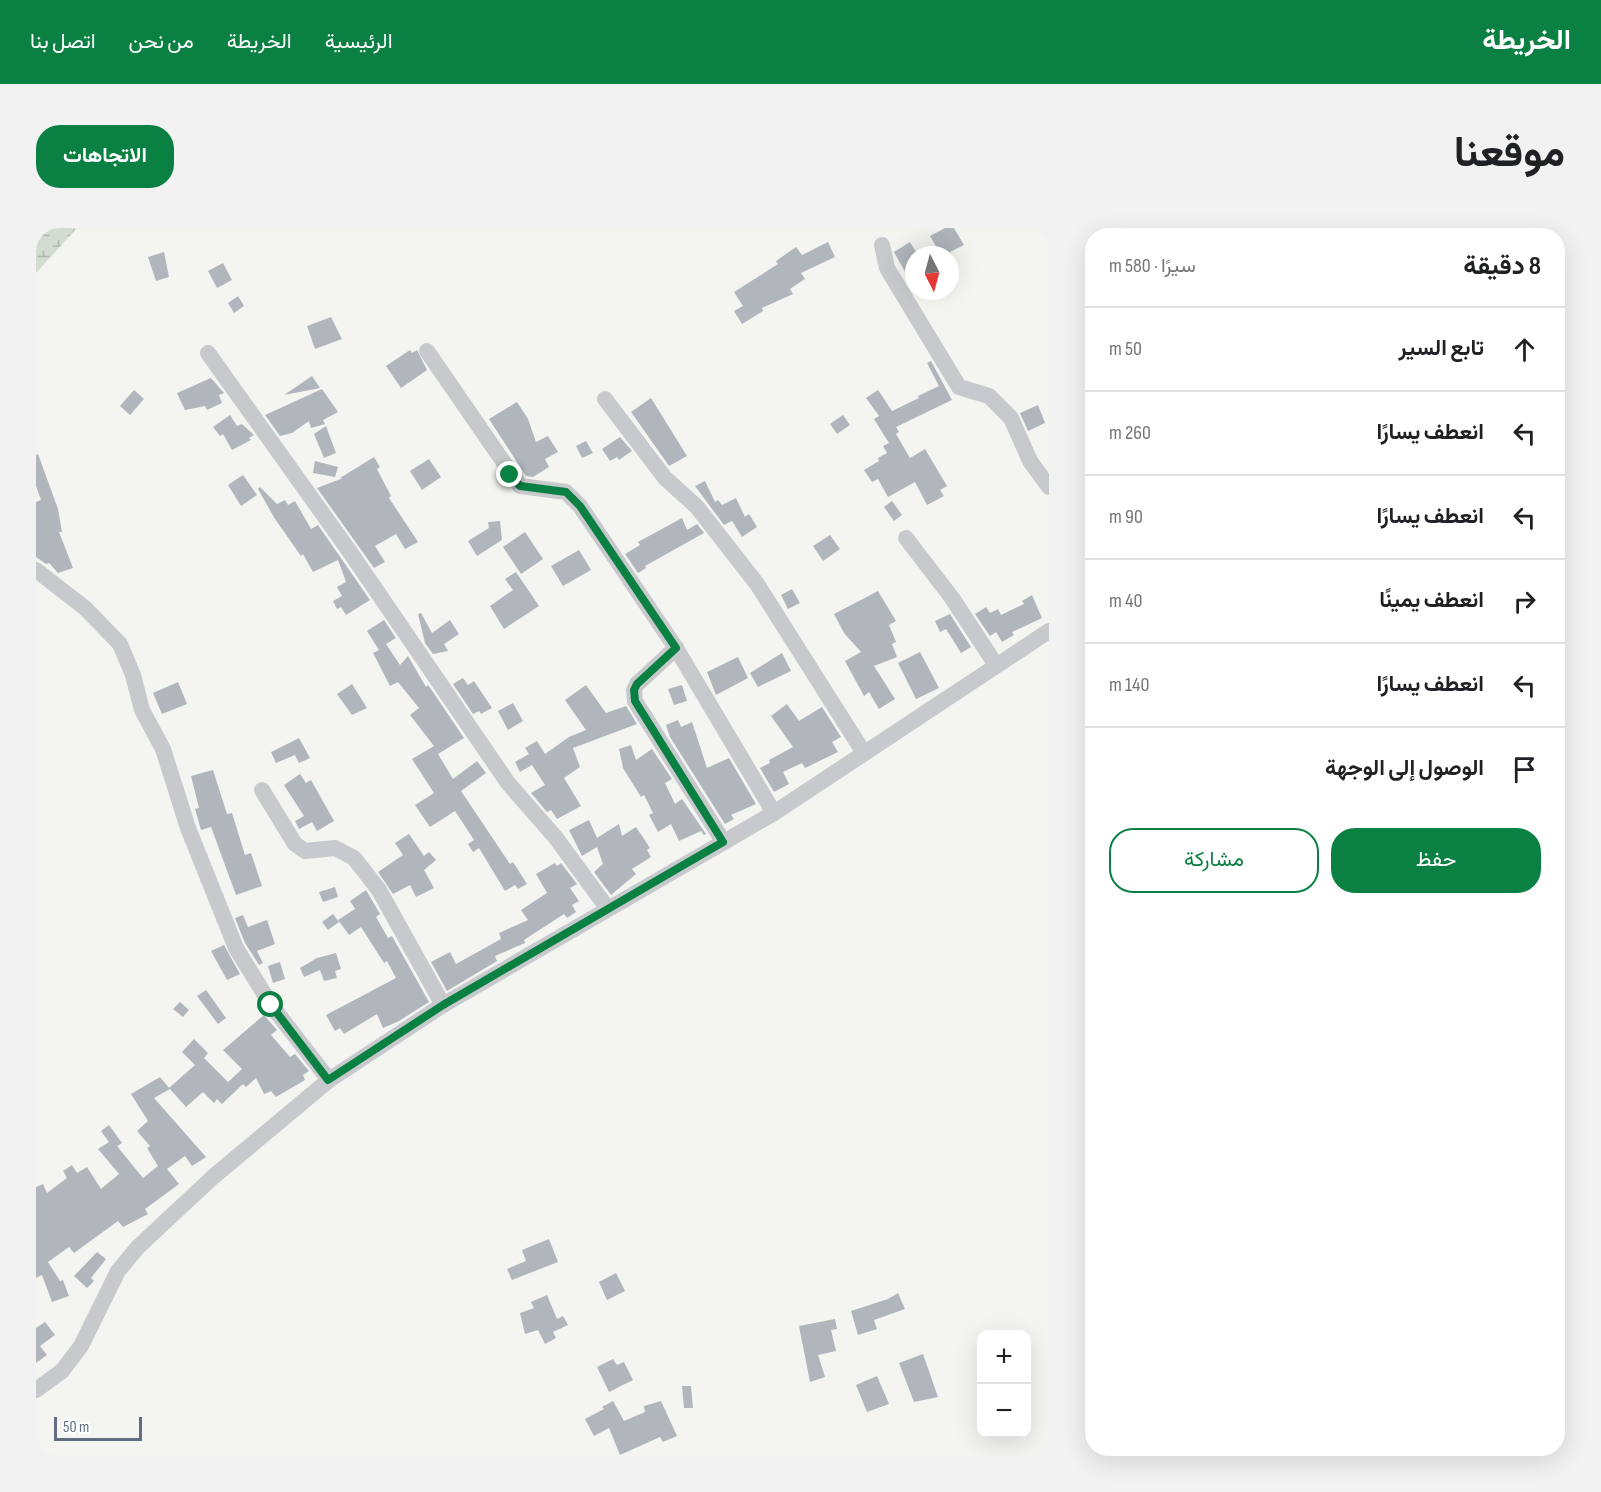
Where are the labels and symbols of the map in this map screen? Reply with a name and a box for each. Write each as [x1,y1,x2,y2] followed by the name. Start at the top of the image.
[905,246,959,300] north arrow
[496,461,522,487] route end
[257,991,283,1017] route start
[54,1414,142,1442] scale bar

